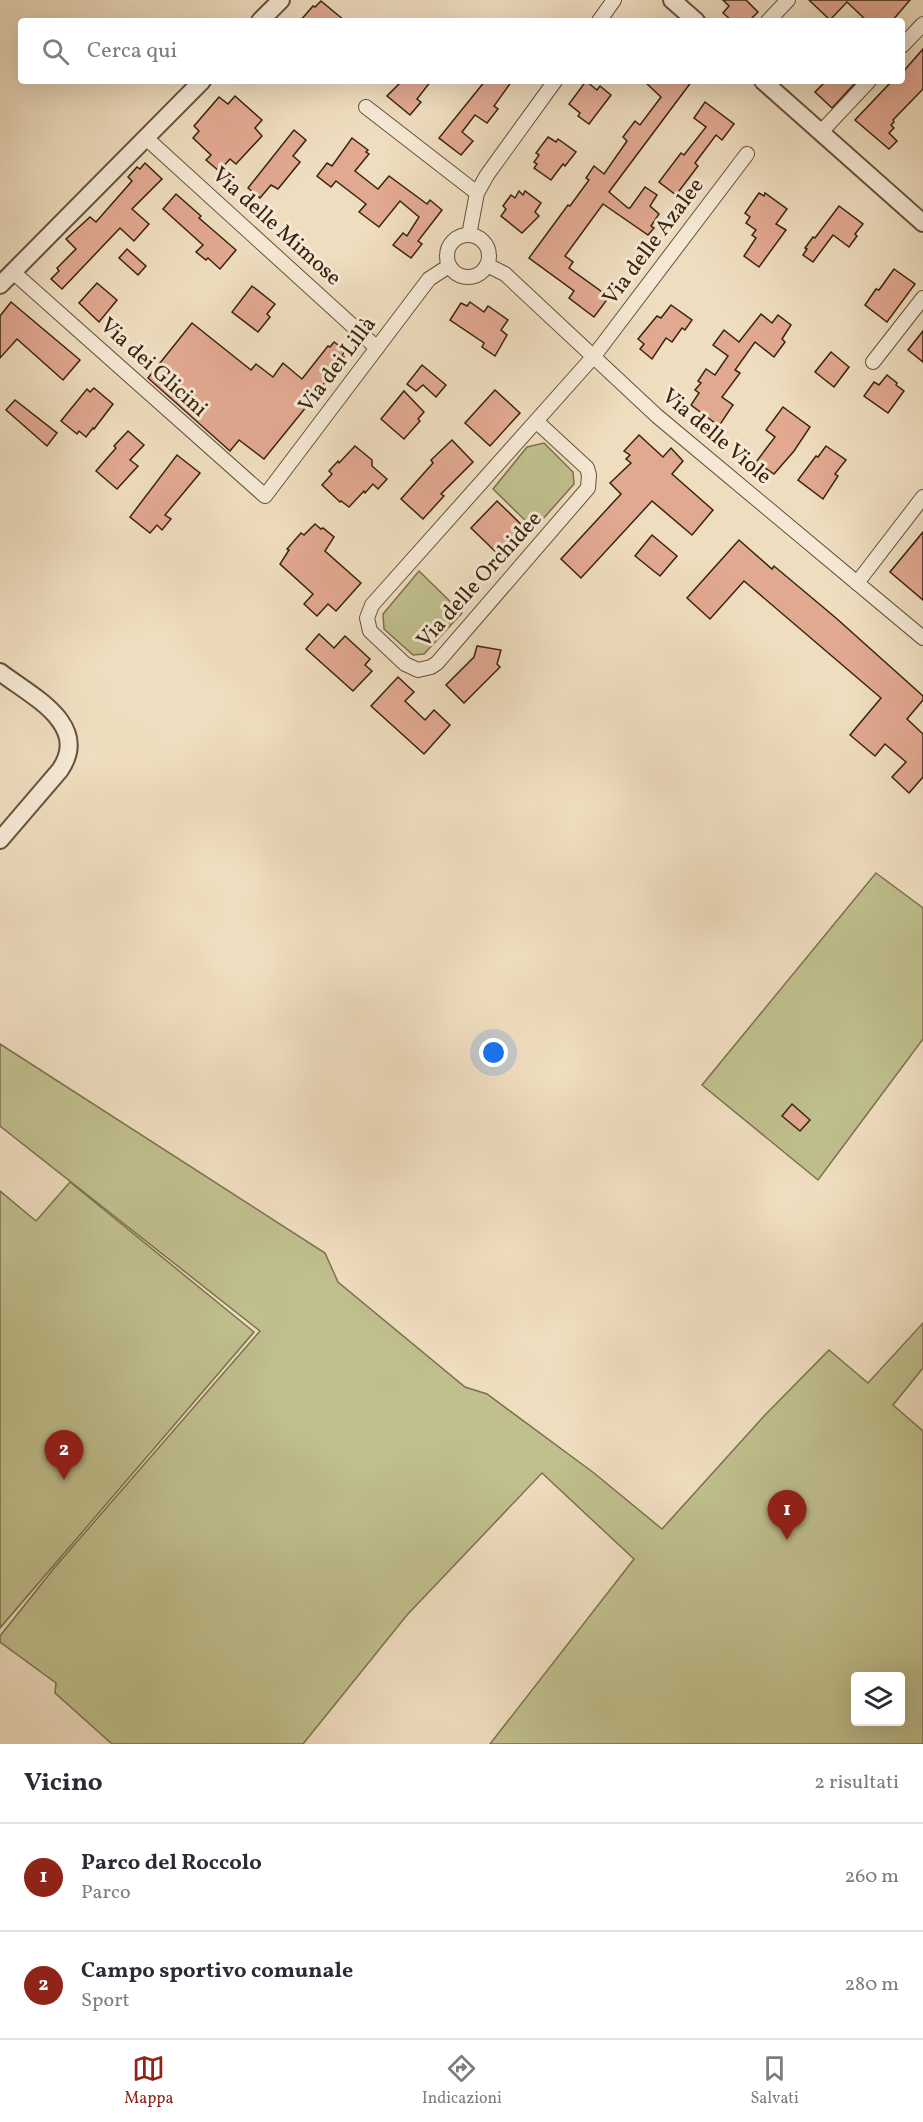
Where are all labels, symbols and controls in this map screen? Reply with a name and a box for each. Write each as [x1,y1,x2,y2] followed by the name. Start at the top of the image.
[18,18,905,84] search box
[39,35,72,68] icon: search
[87,36,177,67] text: Cerca qui
[204,160,348,294] street label: Via delle Mimose
[596,172,712,312] street label: Via delle Azalee
[92,311,214,425] street label: Via dei Glicini
[292,311,384,419] street label: Via dei Lillà
[654,382,778,492] street label: Via delle Viole
[410,505,550,655] street label: Via delle Orchidee
[479,1038,508,1067] your location
[44,1430,84,1480] pin: 2
[768,1490,806,1540] pin: 1
[851,1672,905,1726] map controls
[851,1672,905,1726] button: layers
[24,1765,103,1801] text: Vicino
[814,1769,899,1797] text: 2 risultati
[81,1848,262,1879] text: Parco del Roccolo
[39,1863,48,1891] text: 1
[844,1863,899,1891] text: 260 m
[81,1879,131,1907] text: Parco
[81,1956,353,1987] text: Campo sportivo comunale
[38,1971,49,1999] text: 2
[844,1971,899,1999] text: 280 m
[81,1987,130,2015] text: Sport
[124,2052,173,2110] tab: Mappa
[422,2052,502,2110] tab: Indicazioni
[751,2052,799,2110] tab: Salvati

